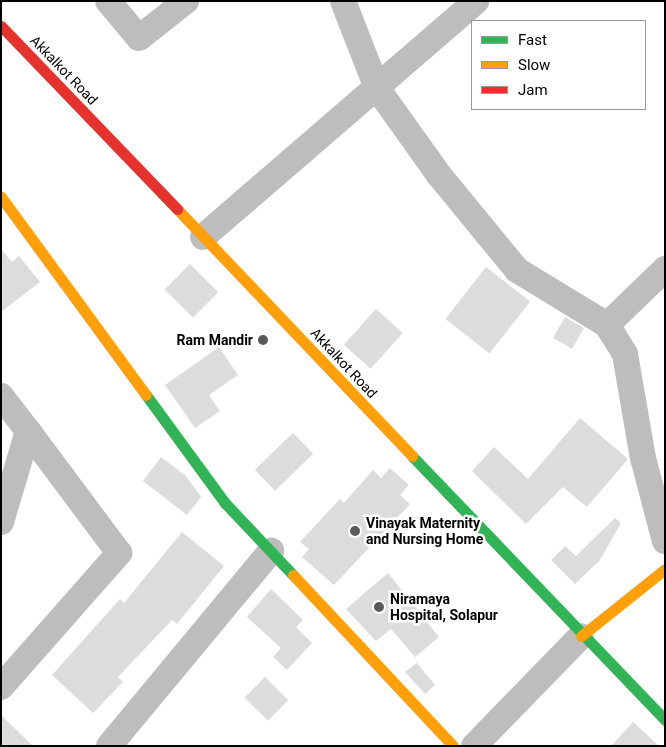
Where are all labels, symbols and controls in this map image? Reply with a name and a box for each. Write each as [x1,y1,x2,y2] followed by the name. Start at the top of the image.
[471,20,646,110] legend
[518,31,547,49] text: Fast
[27,32,101,108] street label: Akkalkot Road
[518,56,550,74] text: Slow
[518,81,548,99] text: Jam
[307,325,381,401] street label: Akkalkot Road
[177,332,253,348] place label: Ram Mandir
[257,334,269,346] marker: Ram Mandir
[366,515,483,548] place label: Vinayak Maternity and Nursing Home
[348,524,362,538] marker: Vinayak Maternity and Nursing Home
[390,591,498,624] place label: Niramaya Hospital, Solapur
[372,600,386,614] marker: Niramaya Hospital, Solapur

